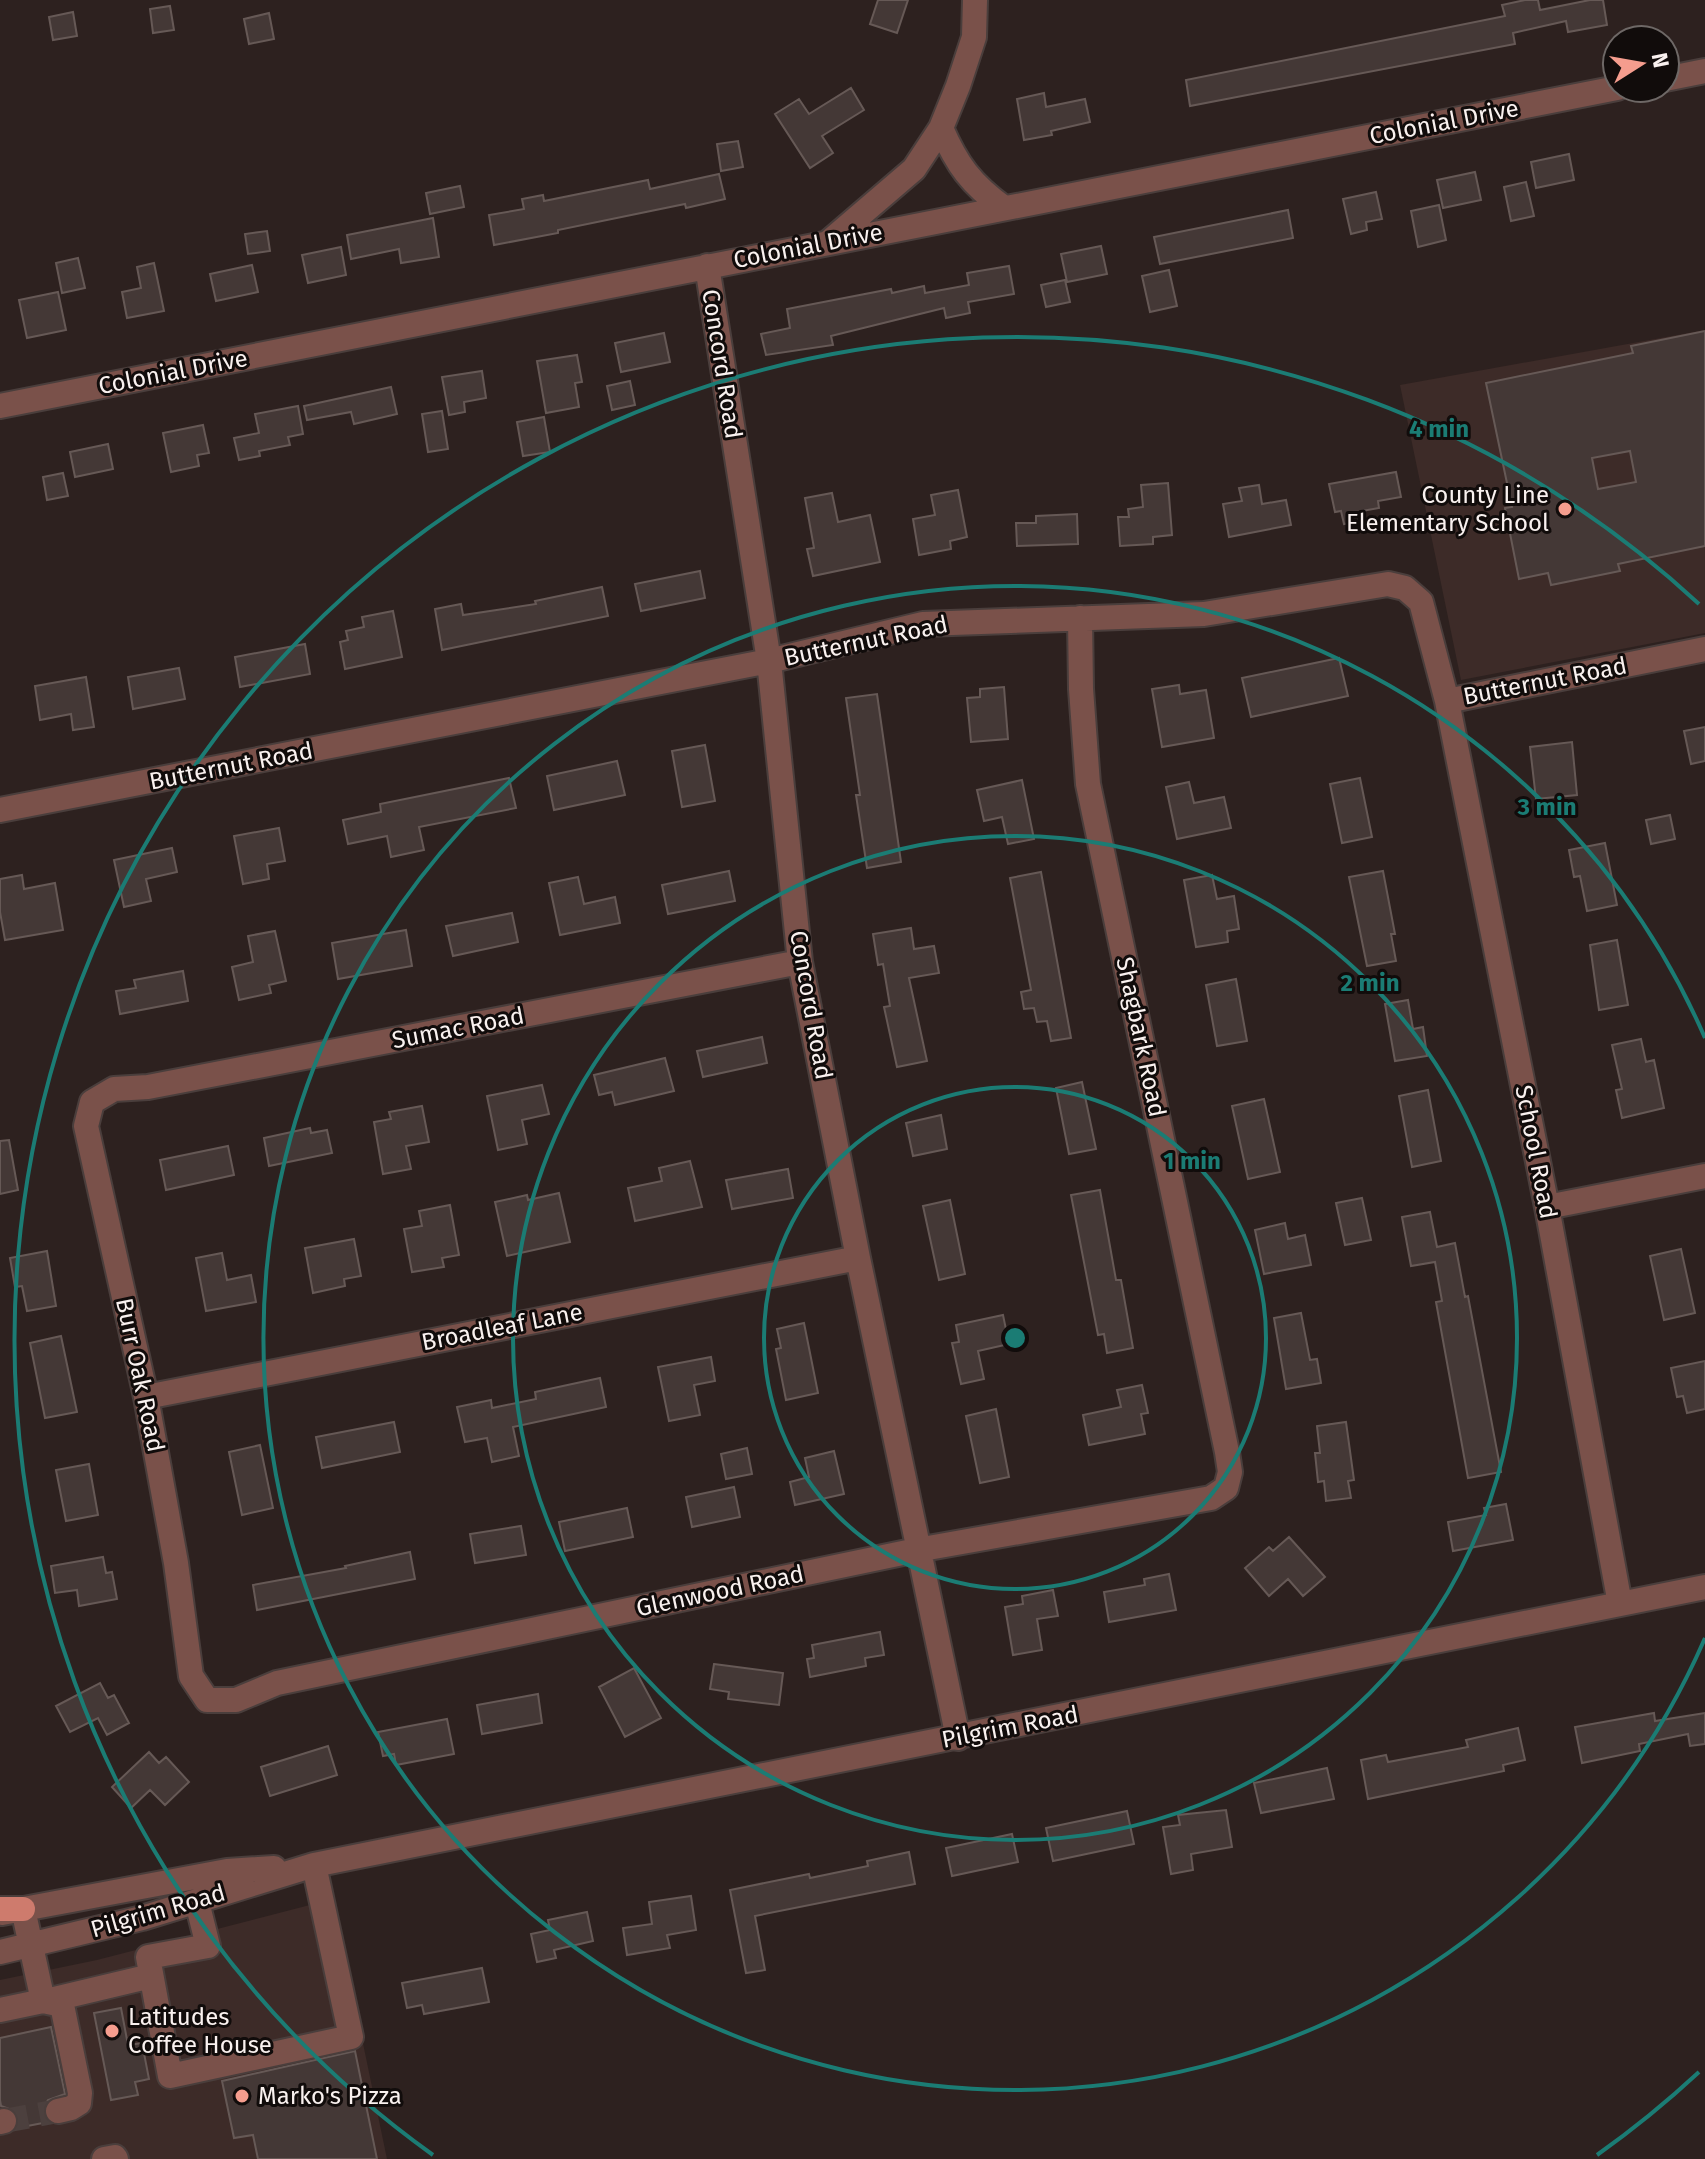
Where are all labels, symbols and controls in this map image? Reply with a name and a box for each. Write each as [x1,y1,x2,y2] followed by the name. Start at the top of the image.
[1601,24,1681,104] north arrow
[1645,51,1675,70] text: N
[1367,94,1521,150] street label: Colonial Drive
[731,218,885,274] street label: Colonial Drive
[696,287,748,441] street label: Concord Road
[96,344,250,400] street label: Colonial Drive
[1409,415,1469,443] text: 4 min
[1346,481,1549,537] place label: County Line Elementary School
[1556,500,1574,518] marker: County Line Elementary School
[782,610,950,672] street label: Butternut Road
[1461,651,1629,711] street label: Butternut Road
[147,736,315,796] street label: Butternut Road
[1516,793,1577,821] text: 3 min
[784,928,838,1082] street label: Concord Road
[1110,954,1172,1120] street label: Shagbark Road
[1341,969,1400,997] text: 2 min
[390,1001,526,1055] street label: Sumac Road
[1509,1083,1563,1221] street label: School Road
[1163,1147,1221,1175] text: 1 min
[110,1295,170,1455] street label: Burr Oak Road
[419,1298,585,1356] street label: Broadleaf Lane
[1001,1324,1029,1352] centre of rings
[634,1560,806,1622] street label: Glenwood Road
[939,1700,1081,1754] street label: Pilgrim Road
[88,1878,228,1944] street label: Pilgrim Road
[128,2003,272,2059] place label: Latitudes Coffee House
[103,2022,121,2040] marker: Latitudes Coffee House
[258,2082,402,2110] place label: Marko's Pizza
[233,2087,251,2105] marker: Marko's Pizza

